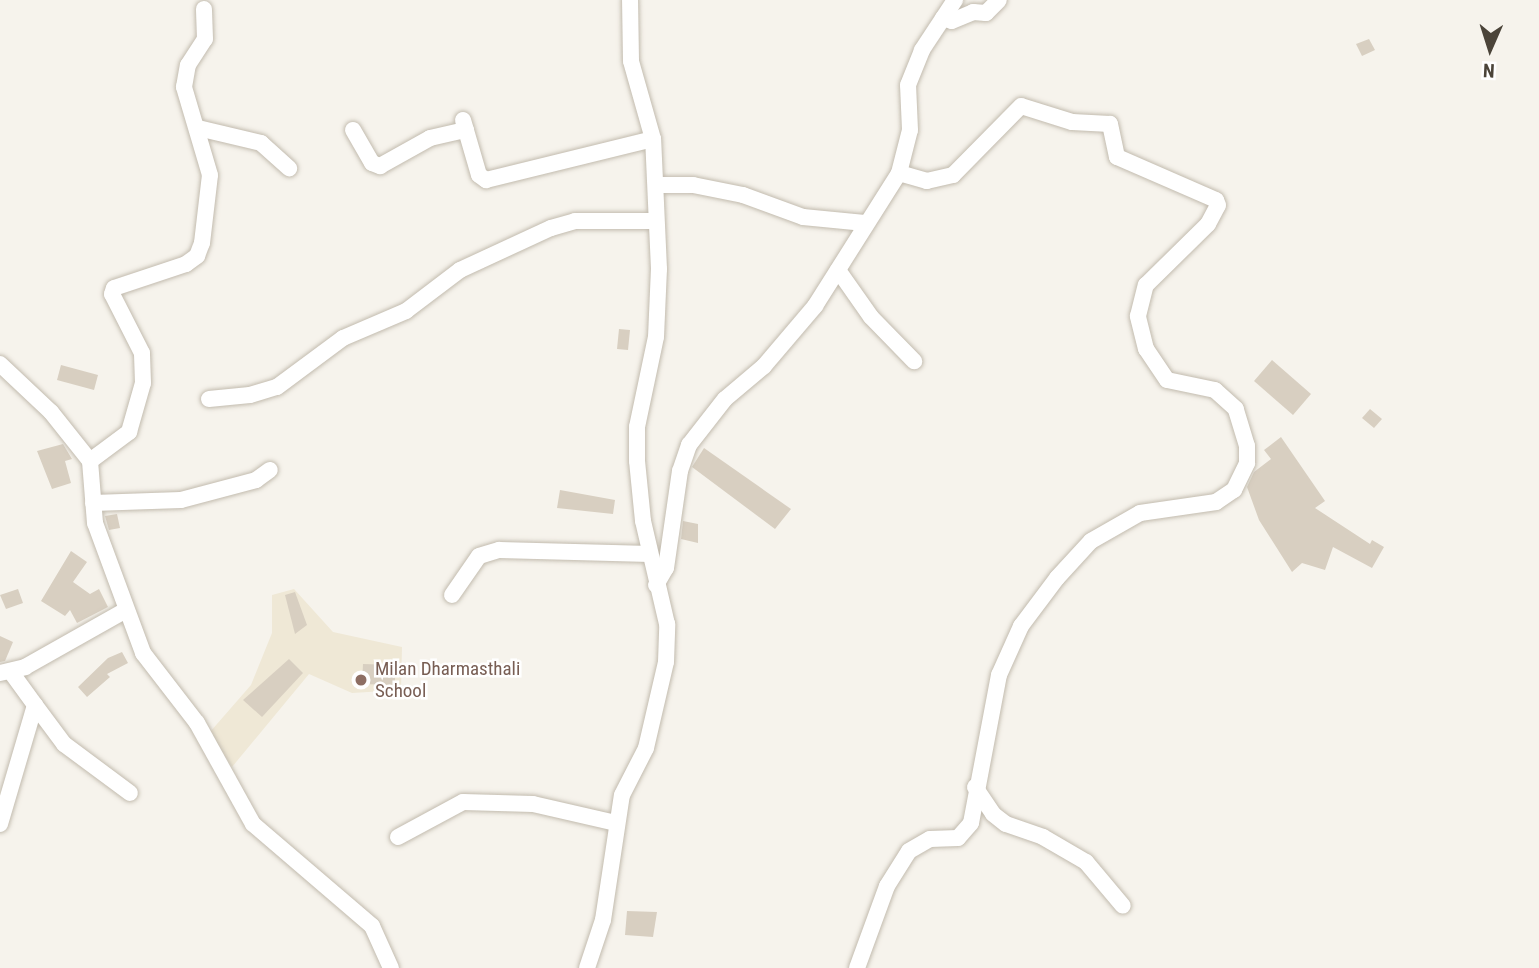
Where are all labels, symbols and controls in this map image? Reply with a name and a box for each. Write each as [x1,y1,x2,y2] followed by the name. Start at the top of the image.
[1455,14,1525,84] north arrow
[1482,59,1495,82] text: N
[375,658,520,702] place label: Milan Dharmasthali School
[353,672,369,688] marker: Milan Dharmasthali School

